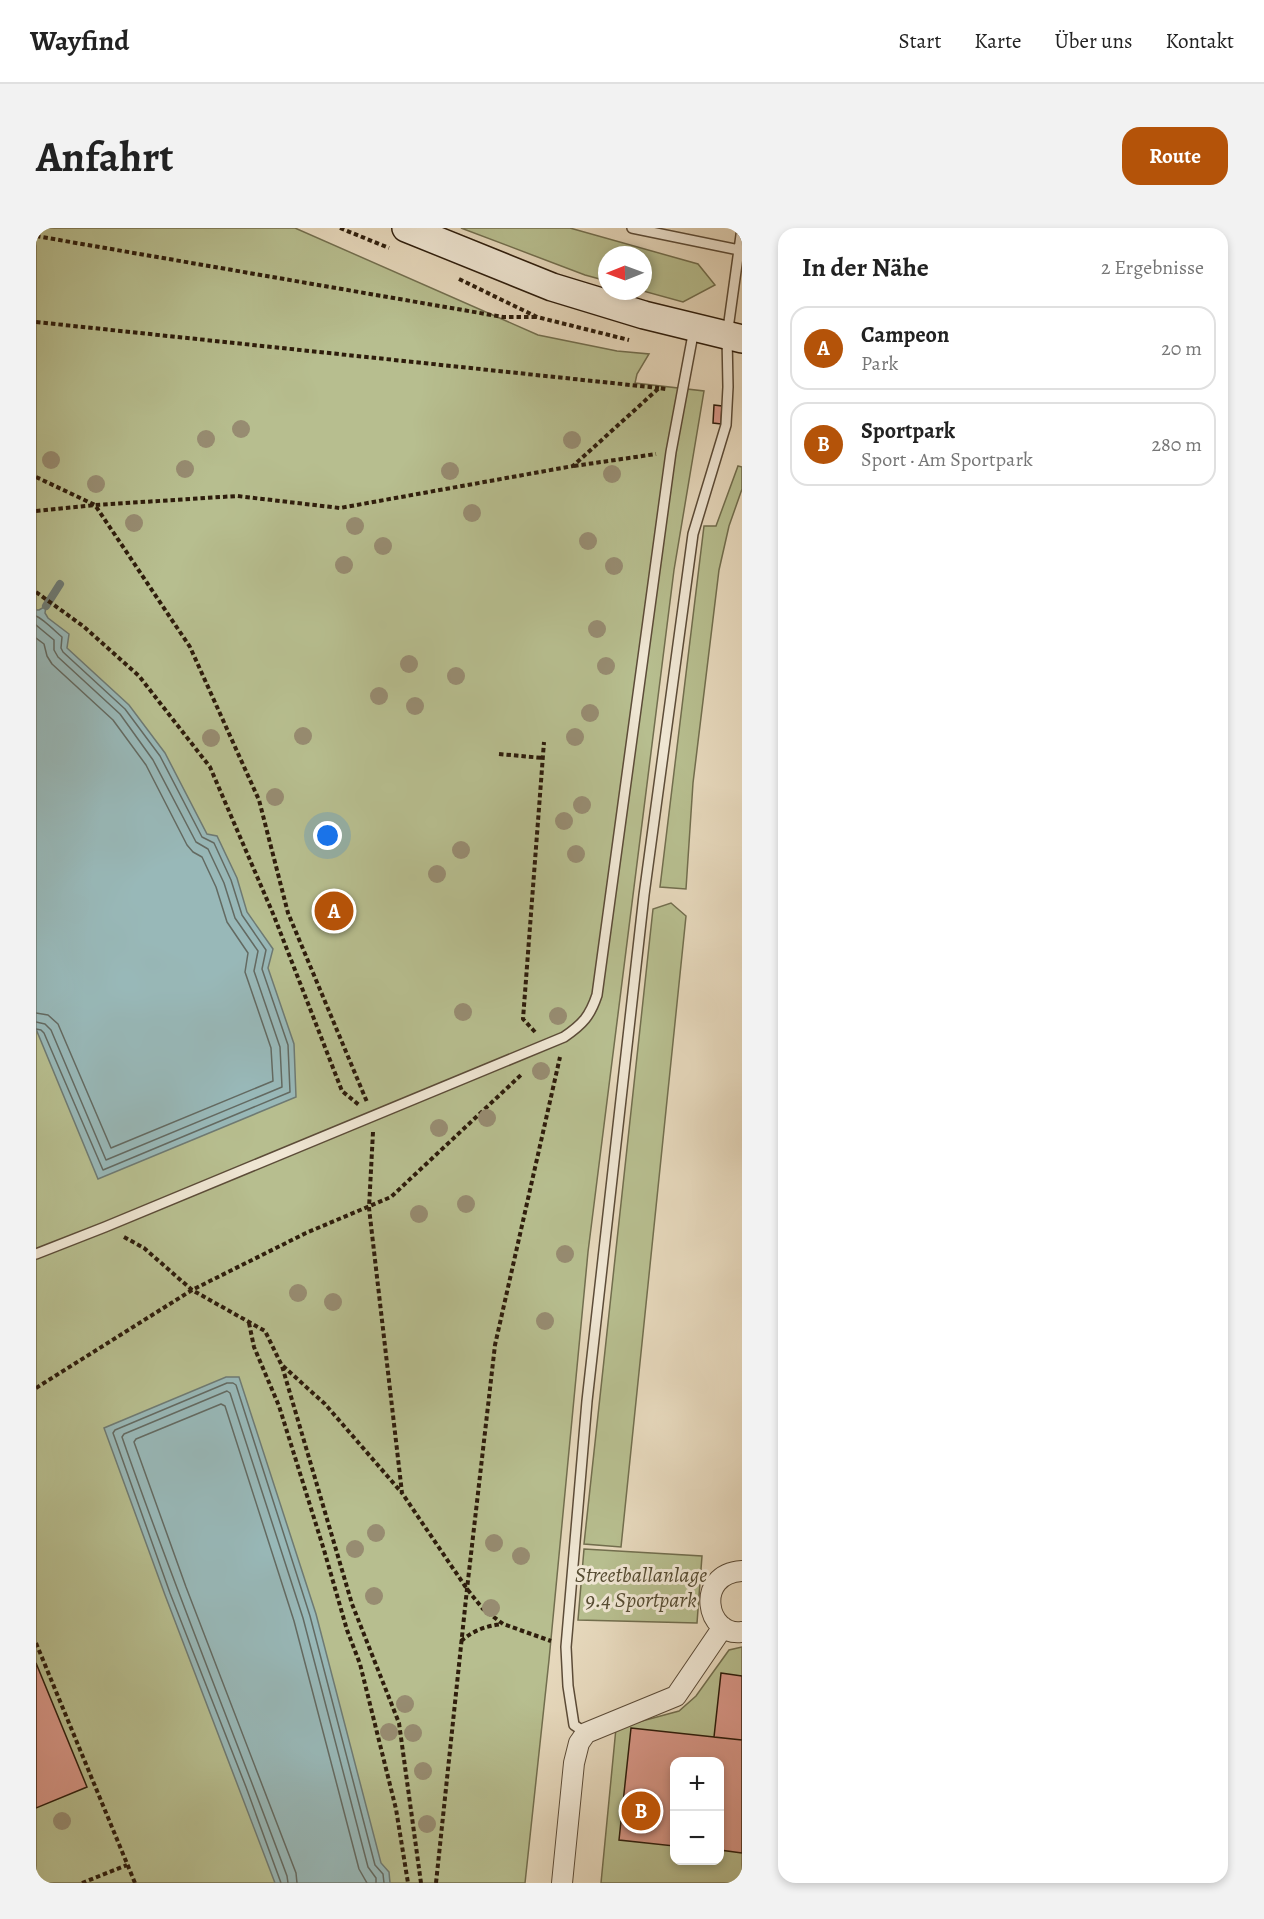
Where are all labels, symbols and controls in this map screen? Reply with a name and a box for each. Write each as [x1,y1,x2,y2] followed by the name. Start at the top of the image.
[30,22,129,60] text: Wayfind
[899,27,941,55] text: Start
[974,27,1022,55] text: Karte
[1055,27,1132,55] text: Über uns
[1165,27,1234,55] text: Kontakt
[1122,127,1228,185] button: Route
[36,128,173,185] text: Anfahrt
[598,246,652,300] north arrow
[802,250,929,285] text: In der Nähe
[1101,254,1204,281] text: 2 Ergebnisse
[861,320,949,350] text: Campeon
[817,335,830,362] text: A
[1161,335,1202,362] text: 20 m
[861,350,899,377] text: Park
[861,416,955,446] text: Sportpark
[817,431,830,458] text: B
[1152,431,1202,458] text: 280 m
[861,446,1033,473] text: Sport · Am Sportpark
[313,821,342,850] your location
[314,888,354,934] pin: A
[575,1560,707,1615] park label: Streetballanlage 9.4 Sportpark
[670,1757,724,1865] map controls
[670,1757,724,1811] button: +
[622,1788,660,1834] pin: B
[670,1811,724,1865] button: −

